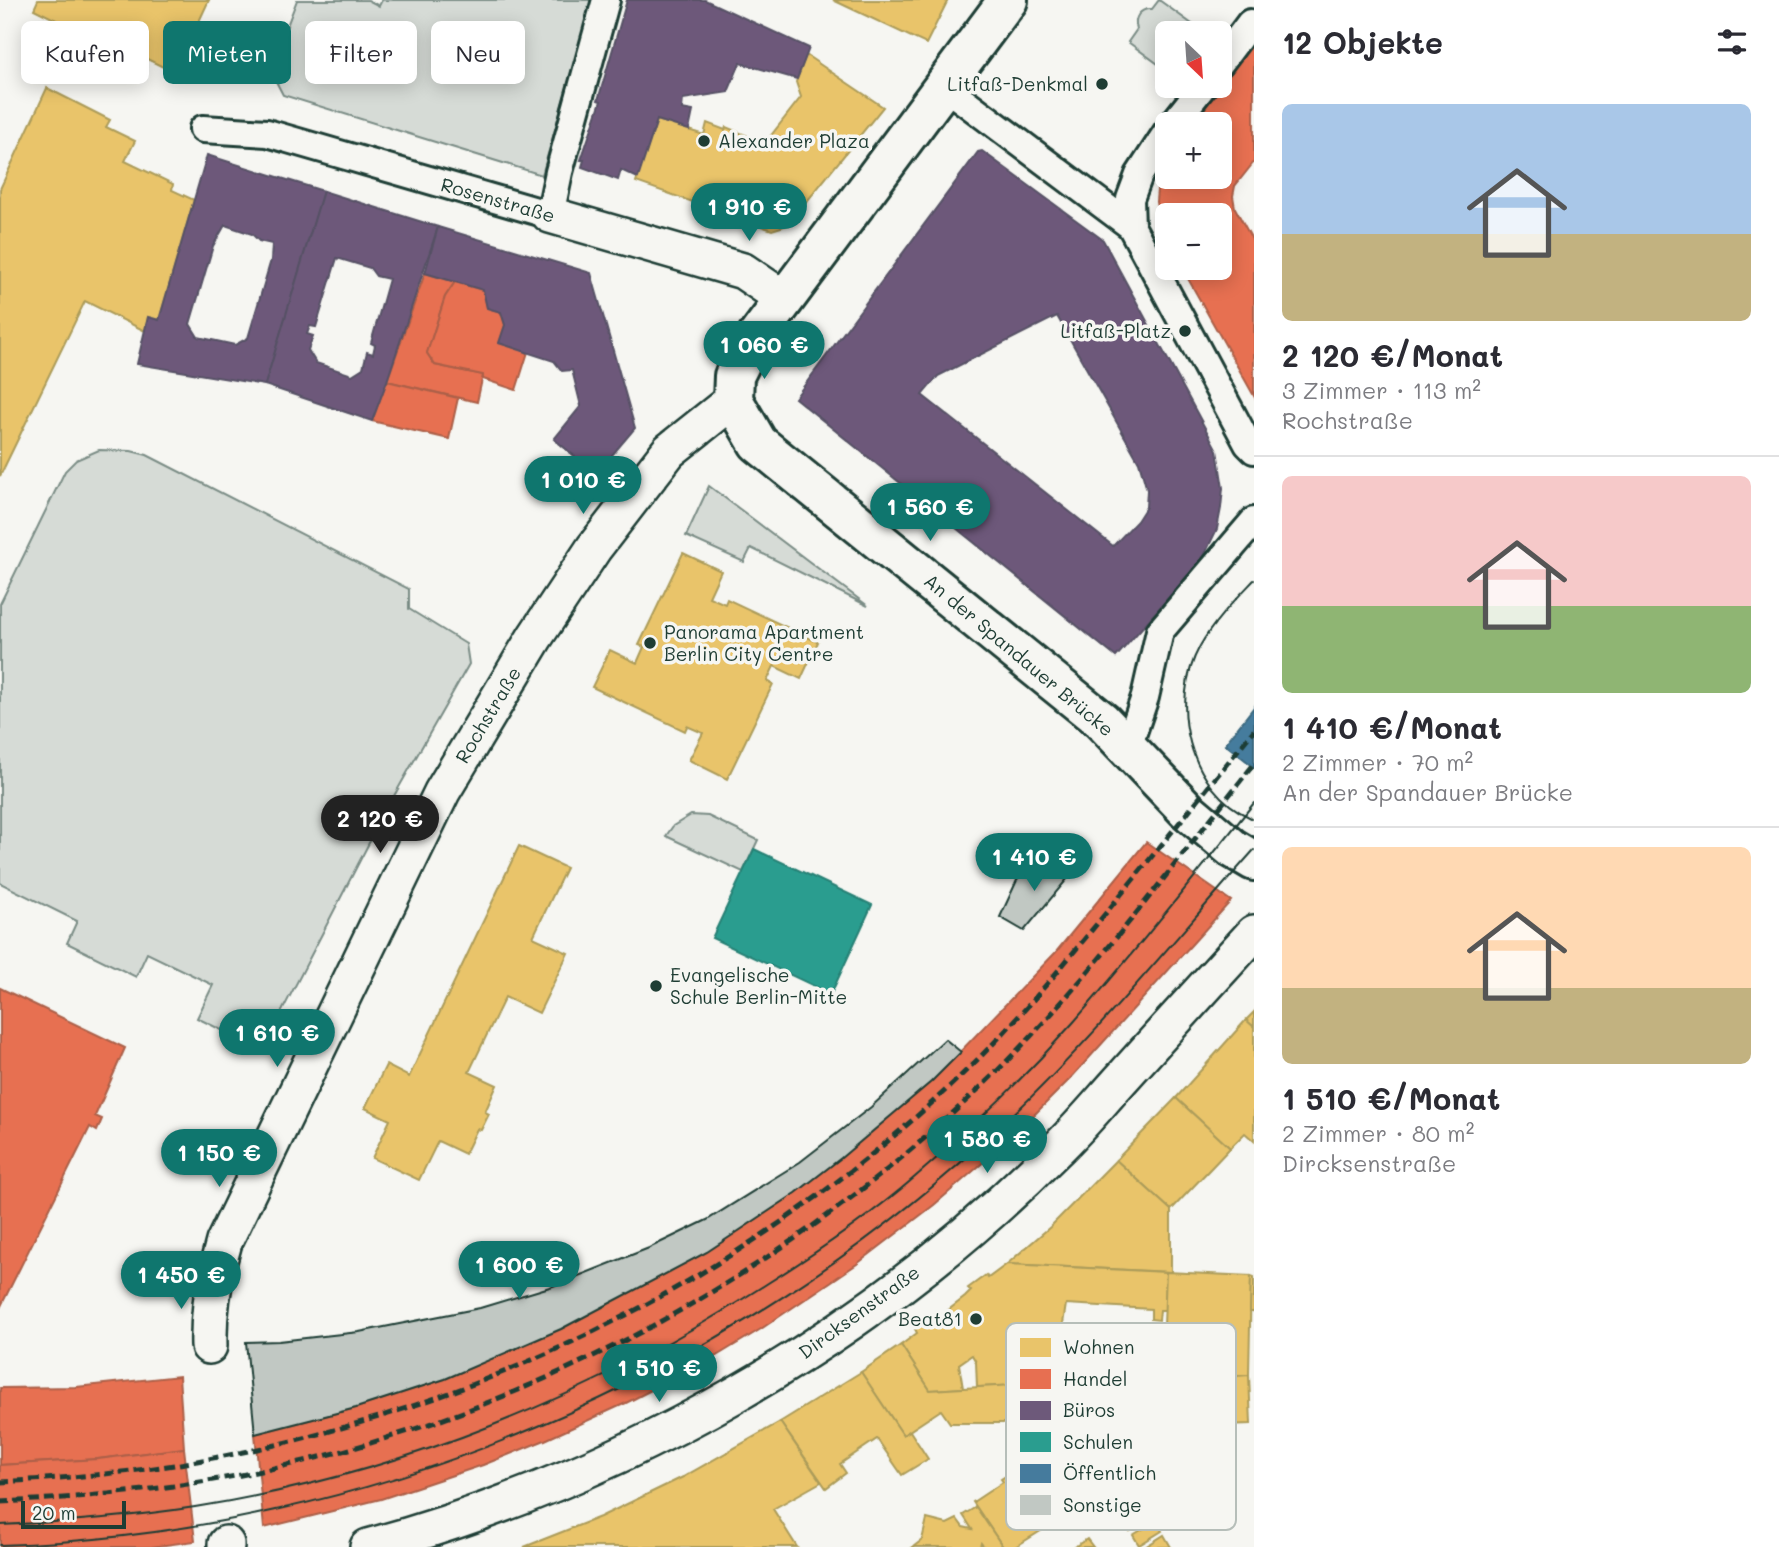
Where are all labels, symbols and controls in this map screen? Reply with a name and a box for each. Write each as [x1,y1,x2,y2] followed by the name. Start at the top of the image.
[21,21,149,84] chip: Kaufen
[163,21,291,84] chip: Mieten
[305,21,417,84] chip: Filter
[431,21,525,84] chip: Neu
[1155,21,1232,98] north arrow
[1155,21,1232,280] map controls
[1282,22,1443,62] text: 12 Objekte
[1713,23,1751,61] icon: filters
[947,71,1088,96] place label: Litfaß-Denkmal
[1094,76,1110,92] marker: Litfaß-Denkmal
[1155,112,1232,189] button: +
[718,128,870,153] place label: Alexander Plaza
[696,133,712,149] marker: Alexander Plaza
[1454,150,1580,276] icon: home
[438,171,558,228] street label: Rosenstraße
[684,184,814,243] pin: 1 910 €
[707,191,791,221] text: 1 910 €
[1155,203,1232,280] button: −
[1060,318,1171,343] place label: Litfaß-Platz
[699,322,829,381] pin: 1 060 €
[1177,323,1193,339] marker: Litfaß-Platz
[720,329,808,359] text: 1 060 €
[1282,335,1503,375] text: 2 120 €/Monat
[1282,375,1481,405] text: 3 Zimmer · 113 m²
[1282,405,1413,435] text: Rochstraße
[518,456,648,516] pin: 1 010 €
[540,464,626,494] text: 1 010 €
[865,484,995,543] pin: 1 560 €
[886,491,974,521] text: 1 560 €
[1454,522,1580,648] icon: home
[919,568,1119,741] street label: An der Spandauer Brücke
[664,619,864,666] place label: Panorama Apartment Berlin City Centre
[642,635,658,651] marker: Panorama Apartment Berlin City Centre
[449,662,526,768] street label: Rochstraße
[1282,707,1502,747] text: 1 410 €/Monat
[1282,747,1473,777] text: 2 Zimmer · 70 m²
[1282,777,1573,807] text: An der Spandauer Brücke
[315,796,445,855] pin: 2 120 €
[337,803,423,833] text: 2 120 €
[969,834,1099,893] pin: 1 410 €
[992,841,1076,871] text: 1 410 €
[1454,893,1580,1019] icon: home
[670,962,847,1009] place label: Evangelische Schule Berlin-Mitte
[648,978,664,994] marker: Evangelische Schule Berlin-Mitte
[212,1010,342,1069] pin: 1 610 €
[235,1017,319,1047] text: 1 610 €
[1282,1078,1500,1118] text: 1 510 €/Monat
[922,1116,1052,1175] pin: 1 580 €
[1282,1118,1474,1148] text: 2 Zimmer · 80 m²
[943,1123,1031,1153] text: 1 580 €
[154,1130,284,1189] pin: 1 150 €
[177,1137,261,1167] text: 1 150 €
[1282,1148,1456,1178] text: Dircksenstraße
[454,1242,584,1301] pin: 1 600 €
[475,1249,563,1279] text: 1 600 €
[116,1252,246,1311] pin: 1 450 €
[137,1259,225,1289] text: 1 450 €
[793,1259,924,1364] street label: Dircksenstraße
[898,1306,962,1331] place label: Beat81
[968,1311,984,1327] marker: Beat81
[1006,1323,1236,1530] legend
[1063,1334,1134,1359] text: Wohnen
[594,1344,724,1404] pin: 1 510 €
[617,1352,701,1382] text: 1 510 €
[1063,1366,1128,1391] text: Handel
[1063,1397,1115,1422] text: Büros
[1063,1429,1133,1454] text: Schulen
[1063,1460,1156,1485] text: Öffentlich
[1063,1492,1142,1517] text: Sonstige
[21,1498,126,1530] scale bar
[32,1500,76,1525] text: 20 m

